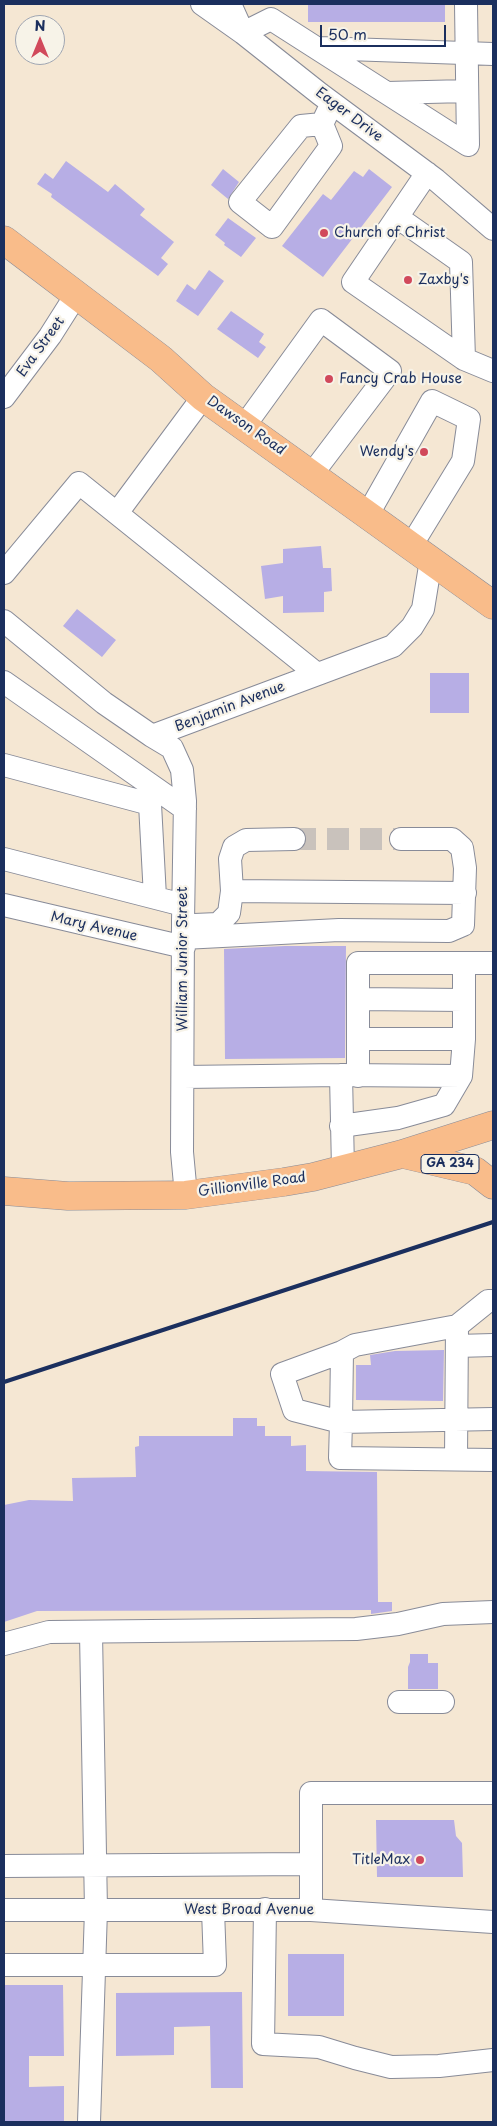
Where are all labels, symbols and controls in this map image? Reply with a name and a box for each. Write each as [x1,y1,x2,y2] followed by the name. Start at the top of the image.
[15,15,65,65] north arrow
[34,15,46,36] text: N
[322,15,448,47] scale bar
[328,22,367,45] text: 50 m
[312,84,386,146] street label: Eager Drive
[334,225,445,241] place label: Church of Christ
[318,227,330,239] marker: Church of Christ
[418,272,469,288] place label: Zaxby's
[402,274,414,286] marker: Zaxby's
[14,314,68,380] street label: Eva Street
[339,371,462,387] place label: Fancy Crab House
[323,373,335,385] marker: Fancy Crab House
[204,393,288,459] street label: Dawson Road
[359,444,414,460] place label: Wendy's
[418,446,430,458] marker: Wendy's
[173,678,287,736] street label: Benjamin Avenue
[175,886,191,1032] street label: William Junior Street
[49,909,139,945] street label: Mary Avenue
[421,1154,479,1174] road number: GA 234
[197,1169,307,1201] street label: Gillionville Road
[352,1852,410,1868] place label: TitleMax
[414,1854,426,1866] marker: TitleMax
[184,1902,314,1918] street label: West Broad Avenue

